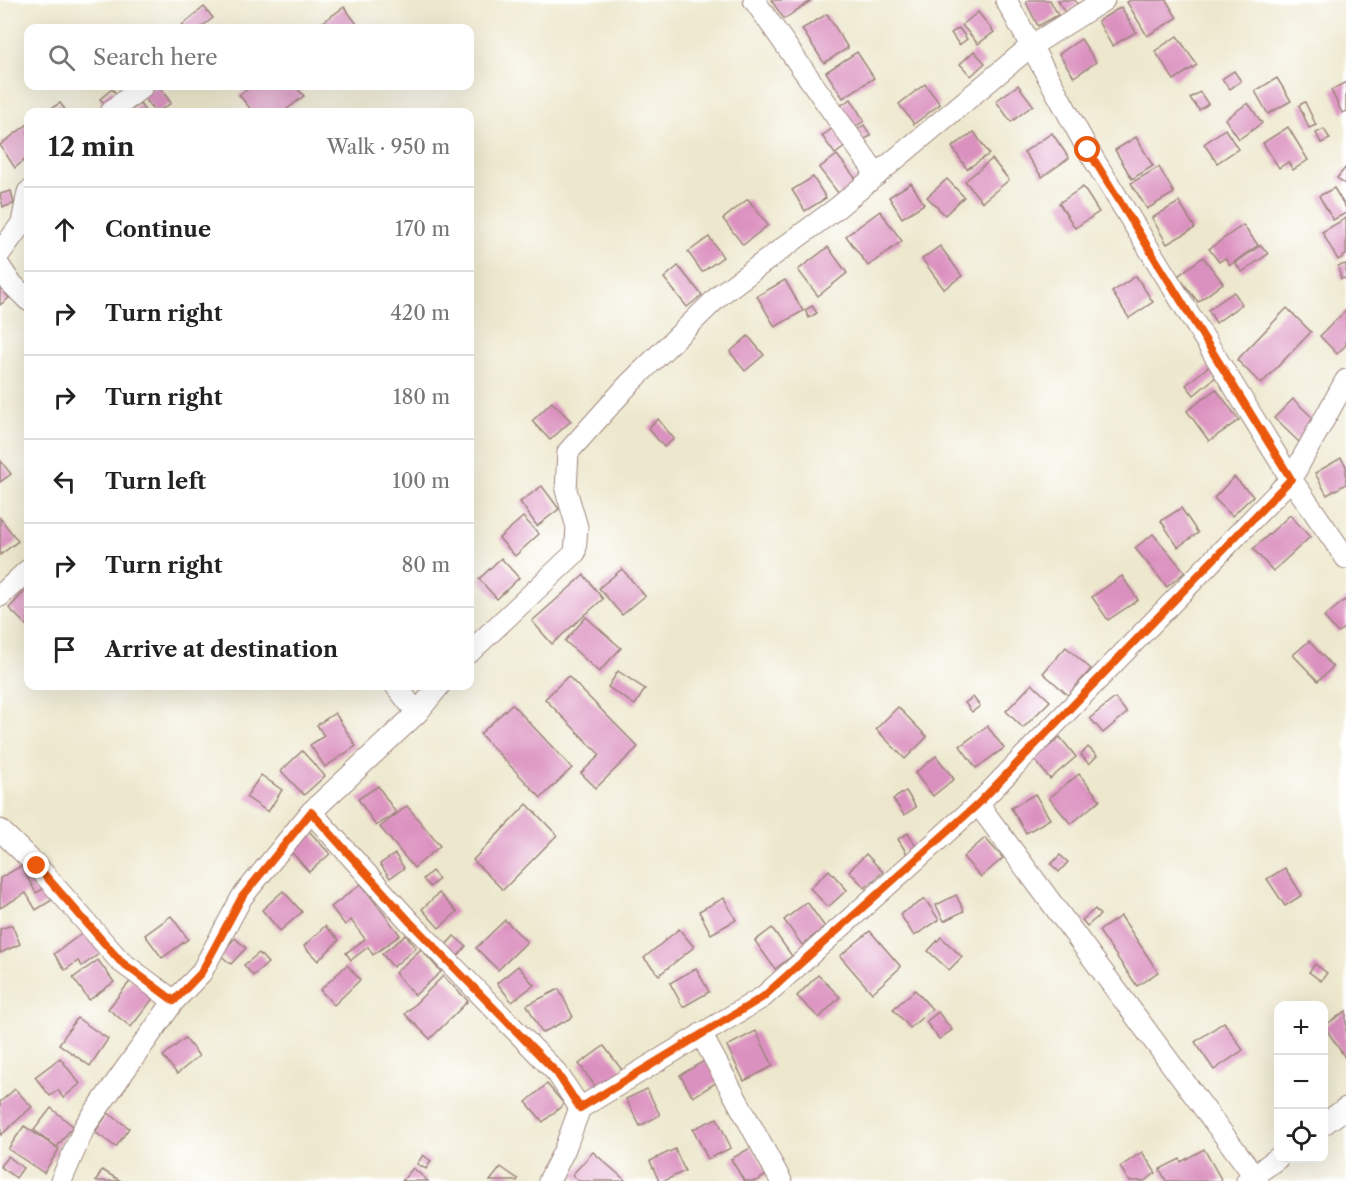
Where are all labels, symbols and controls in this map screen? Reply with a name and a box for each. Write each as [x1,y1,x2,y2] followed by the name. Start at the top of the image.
[24,24,474,90] search box
[45,41,78,74] icon: search
[93,44,218,71] text: Search here
[48,131,135,163] text: 12 min
[327,135,450,159] text: Walk · 950 m
[1074,136,1100,162] route start
[48,213,81,246] icon: ahead
[105,216,211,243] text: Continue
[395,217,450,241] text: 170 m
[48,297,81,330] icon: right
[105,300,223,327] text: Turn right
[390,301,450,325] text: 420 m
[48,381,81,414] icon: right
[105,384,223,411] text: Turn right
[393,385,450,409] text: 180 m
[48,465,81,498] icon: left
[105,468,206,495] text: Turn left
[392,469,450,493] text: 100 m
[48,549,81,582] icon: right
[105,552,223,579] text: Turn right
[402,553,450,577] text: 80 m
[48,633,81,666] icon: arrive
[105,636,338,663] text: Arrive at destination
[23,852,49,878] route end
[1274,1001,1328,1163] map controls
[1274,1001,1328,1055] button: +
[1274,1055,1328,1109] button: −
[1274,1109,1328,1163] button: locate

